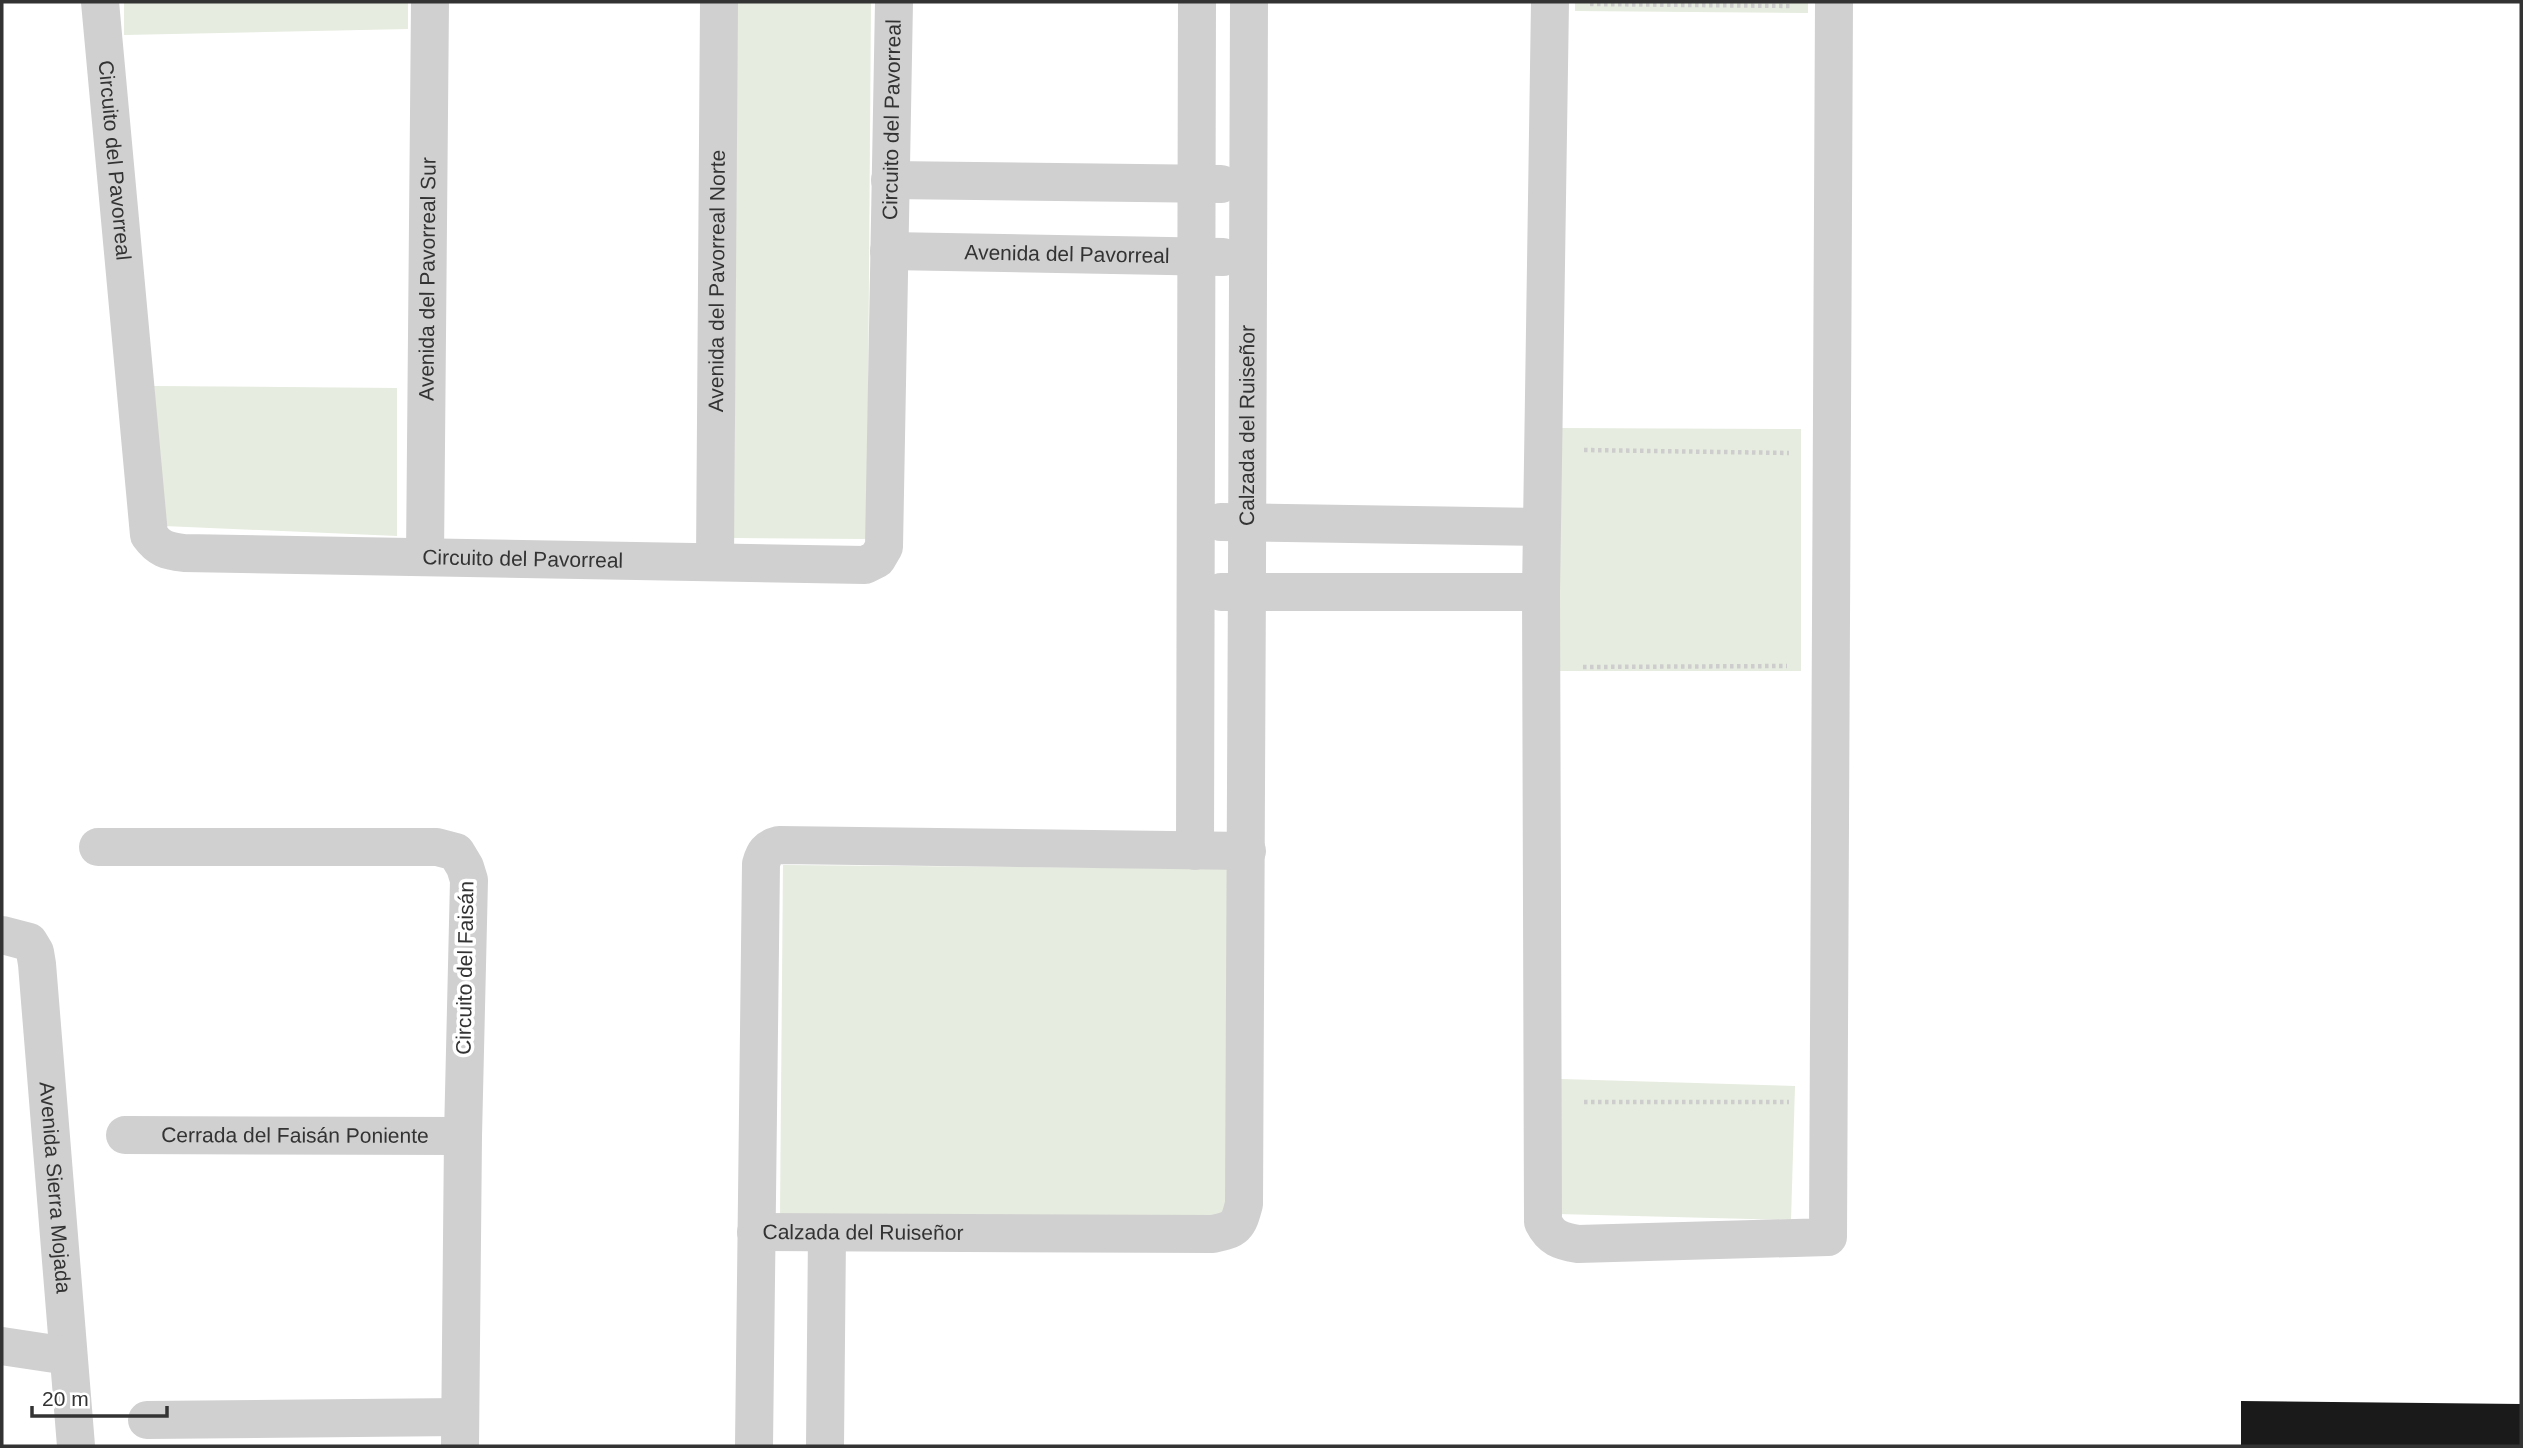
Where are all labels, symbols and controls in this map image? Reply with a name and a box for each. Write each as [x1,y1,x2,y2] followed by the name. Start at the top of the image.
[878,19,905,220] street label: Circuito del Pavorreal
[94,59,136,261] street label: Circuito del Pavorreal
[704,150,729,412] street label: Avenida del Pavorreal Norte
[414,157,440,401] street label: Avenida del Pavorreal Sur
[964,240,1170,267] street label: Avenida del Pavorreal
[1235,325,1258,526] street label: Calzada del Ruiseñor
[422,545,623,572] street label: Circuito del Pavorreal
[451,881,478,1055] street label: Circuito del Faisán
[36,1081,76,1295] street label: Avenida Sierra Mojada
[161,1123,429,1147] street label: Cerrada del Faisán Poniente
[762,1220,964,1244] street label: Calzada del Ruiseñor
[32,1374,166,1418] scale bar
[42,1387,89,1410] text: 20 m

